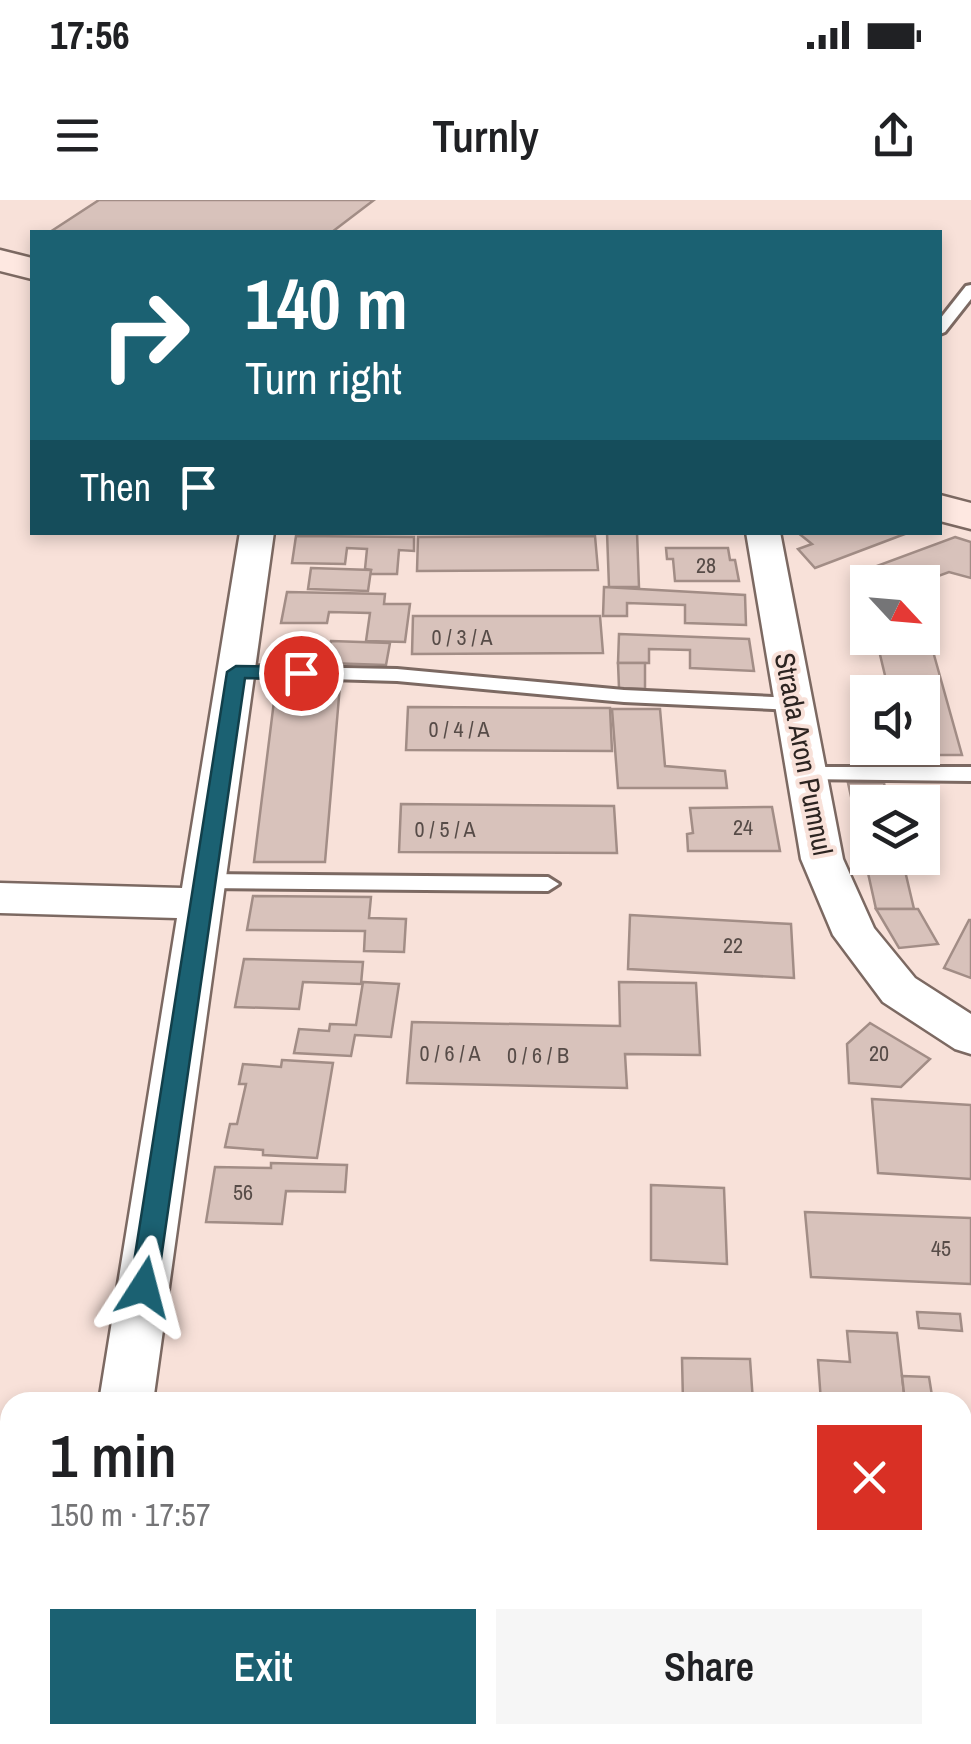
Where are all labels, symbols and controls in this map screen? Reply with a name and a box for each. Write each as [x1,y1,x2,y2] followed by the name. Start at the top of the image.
[50,10,130,61] text: 17:56
[432,105,539,166] text: Turnly
[50,108,105,163] icon: menu
[866,108,921,163] icon: share
[245,257,408,351] text: 140 m
[80,270,210,400] icon: right
[245,347,402,408] text: Turn right
[171,460,226,515] icon: arrive
[80,462,151,513] text: Then
[696,550,716,580] house number: 28
[850,565,940,655] north arrow
[850,565,940,875] map controls
[431,622,494,652] house number: 0 / 3 / A
[259,631,344,716] pin
[274,646,329,701] icon: arrive
[766,650,842,858] street label: Strada Aron Pumnul
[850,675,940,765] button: sound
[428,714,491,744] house number: 0 / 4 / A
[850,785,940,875] button: layers
[733,812,753,842] house number: 24
[414,814,477,844] house number: 0 / 5 / A
[723,930,743,960] house number: 22
[419,1038,482,1068] house number: 0 / 6 / A
[869,1038,889,1068] house number: 20
[507,1040,569,1070] house number: 0 / 6 / B
[233,1177,253,1207] house number: 56
[931,1233,951,1263] house number: 45
[92,1235,196,1339] position arrow
[50,1415,177,1496] text: 1 min
[817,1425,922,1530] button: close
[50,1493,210,1536] text: 150 m · 17:57
[50,1609,476,1724] button: Exit
[496,1609,922,1724] button: Share

